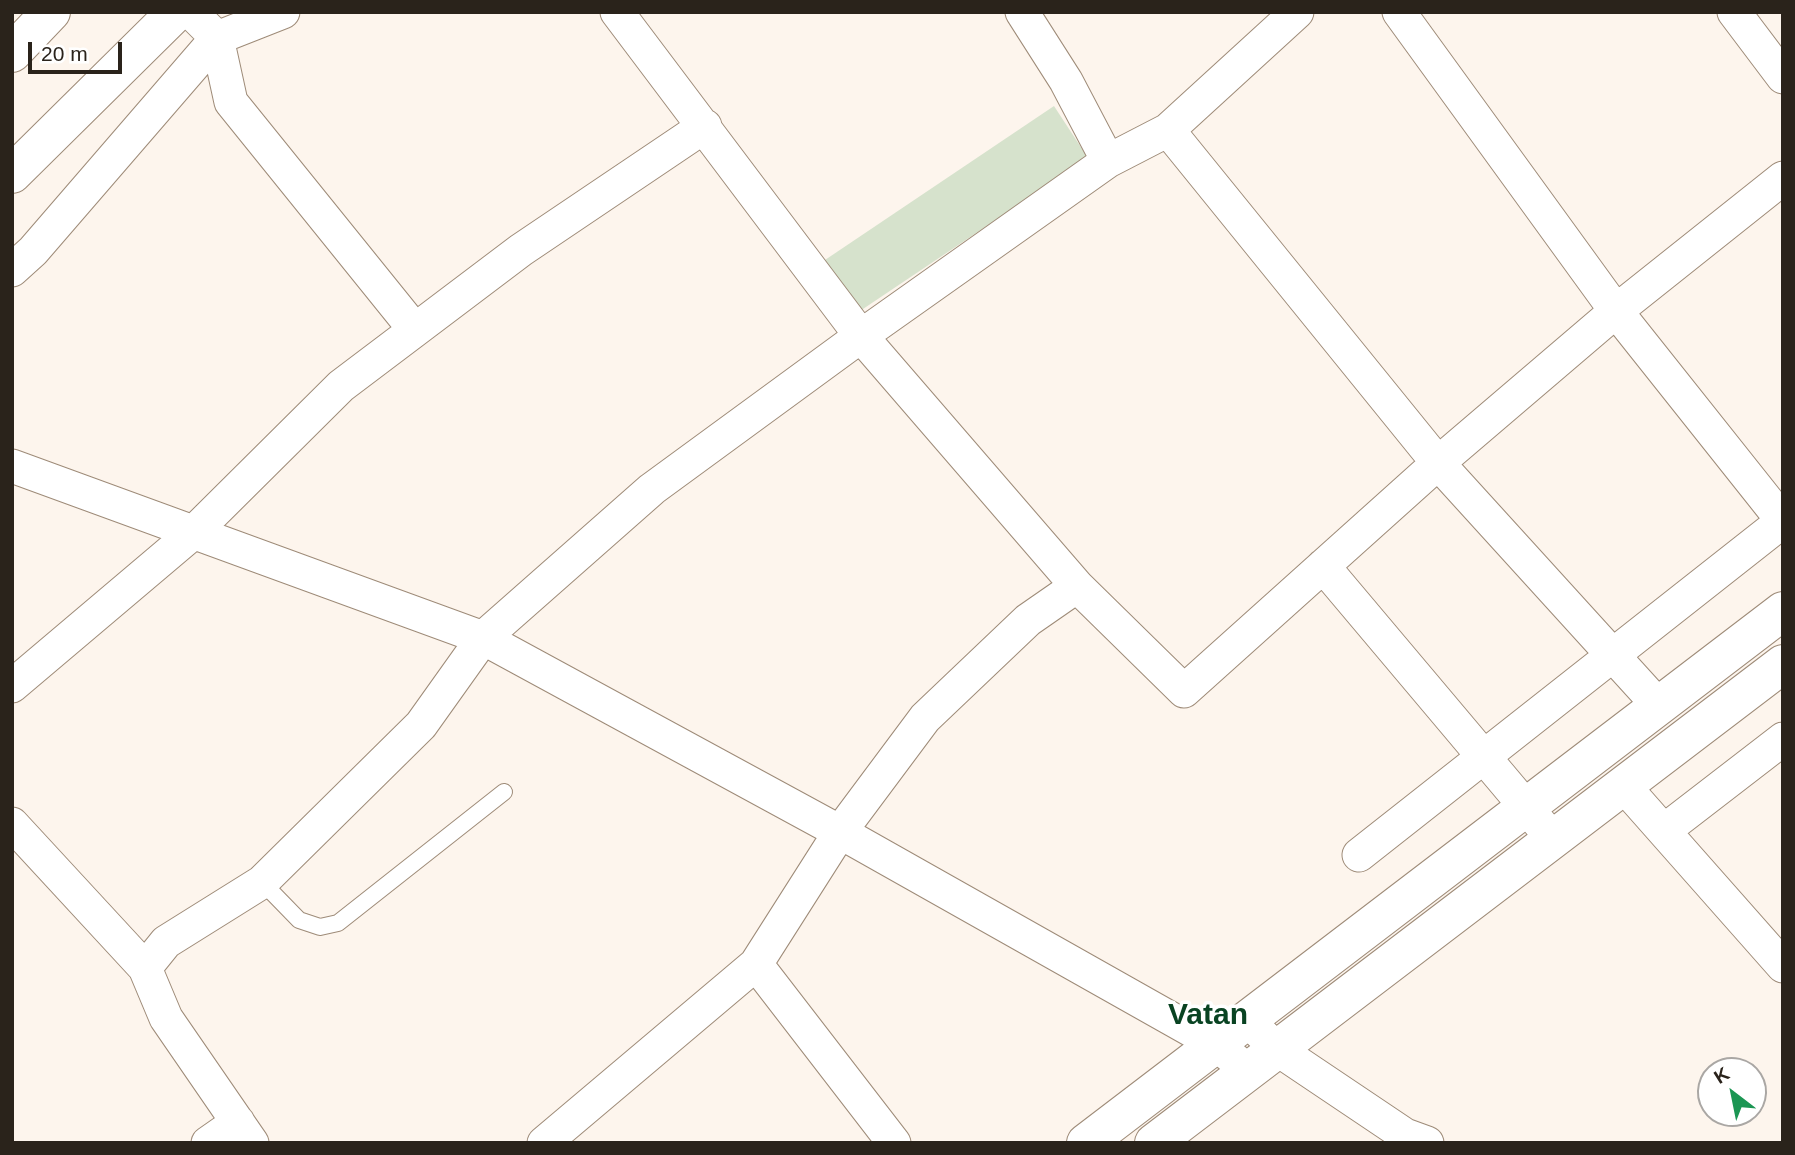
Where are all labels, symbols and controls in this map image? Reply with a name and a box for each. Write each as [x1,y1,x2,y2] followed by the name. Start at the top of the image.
[32,28,126,72] scale bar
[41,42,88,65] text: 20 m
[1168,998,1248,1034] district label: Vatan
[1697,1057,1767,1127] north arrow
[1710,1063,1733,1088] text: K

